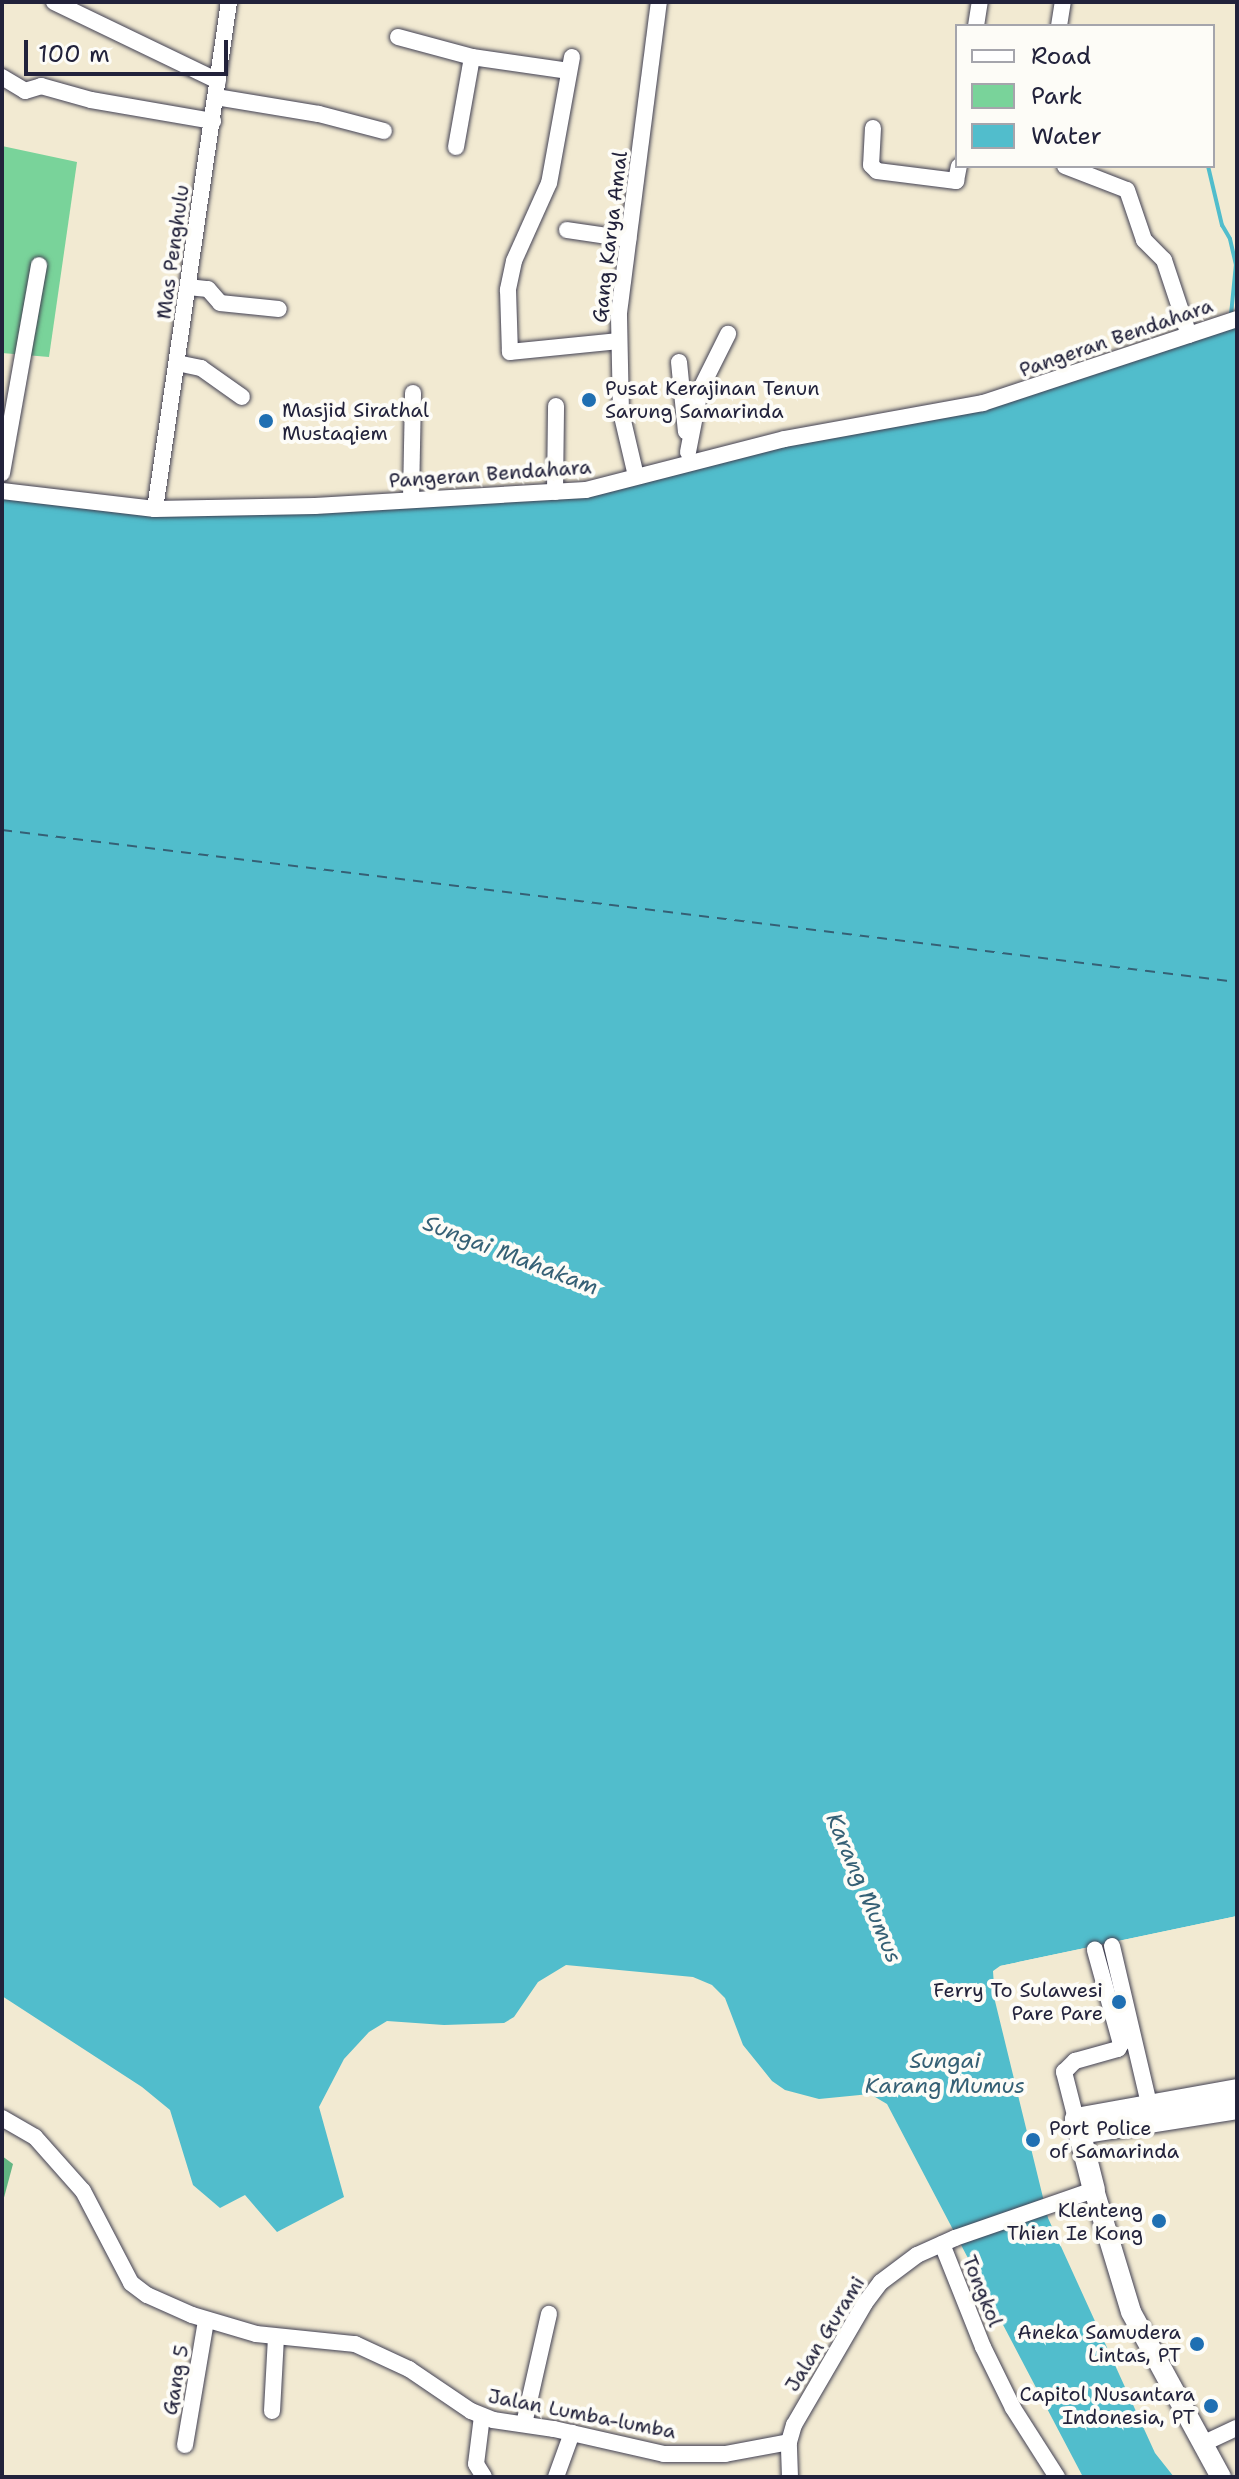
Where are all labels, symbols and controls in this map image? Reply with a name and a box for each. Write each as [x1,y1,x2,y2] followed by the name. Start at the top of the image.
[28,24,232,74] scale bar
[955,24,1215,168] legend
[38,38,110,70] text: 100 m
[1031,40,1091,72] text: Road
[1031,80,1083,112] text: Park
[1031,120,1102,152] text: Water
[588,150,632,324] street label: Gang Karya Amal
[152,183,194,321] street label: Mas Penghulu
[1016,294,1216,382] street label: Pangeran Bendahara
[605,376,820,423] place label: Pusat Kerajinan Tenun Sarung Samarinda
[580,391,598,409] marker: Pusat Kerajinan Tenun Sarung Samarinda
[282,398,429,445] place label: Masjid Sirathal Mustaqiem
[257,412,275,430] marker: Masjid Sirathal Mustaqiem
[388,455,592,493] street label: Pangeran Bendahara
[420,1209,602,1301] water label: Sungai Mahakam
[821,1809,907,1967] water label: Karang Mumus
[933,1978,1103,2025] place label: Ferry To Sulawesi Pare Pare
[1110,1993,1128,2011] marker: Ferry To Sulawesi Pare Pare
[865,2047,1025,2098] water label: Sungai Karang Mumus
[1049,2116,1179,2163] place label: Port Police of Samarinda
[1024,2131,1042,2149] marker: Port Police of Samarinda
[1007,2198,1143,2245] place label: Klenteng Thien Ie Kong
[1150,2212,1168,2230] marker: Klenteng Thien Ie Kong
[957,2252,1007,2330] street label: Tongkol
[780,2272,870,2396] street label: Jalan Gurami
[1017,2320,1181,2367] place label: Aneka Samudera Lintas, PT
[1188,2335,1206,2353] marker: Aneka Samudera Lintas, PT
[158,2343,194,2417] street label: Gang 5
[1020,2382,1195,2429] place label: Capitol Nusantara Indonesia, PT
[486,2384,678,2444] street label: Jalan Lumba-lumba
[1202,2397,1220,2415] marker: Capitol Nusantara Indonesia, PT

